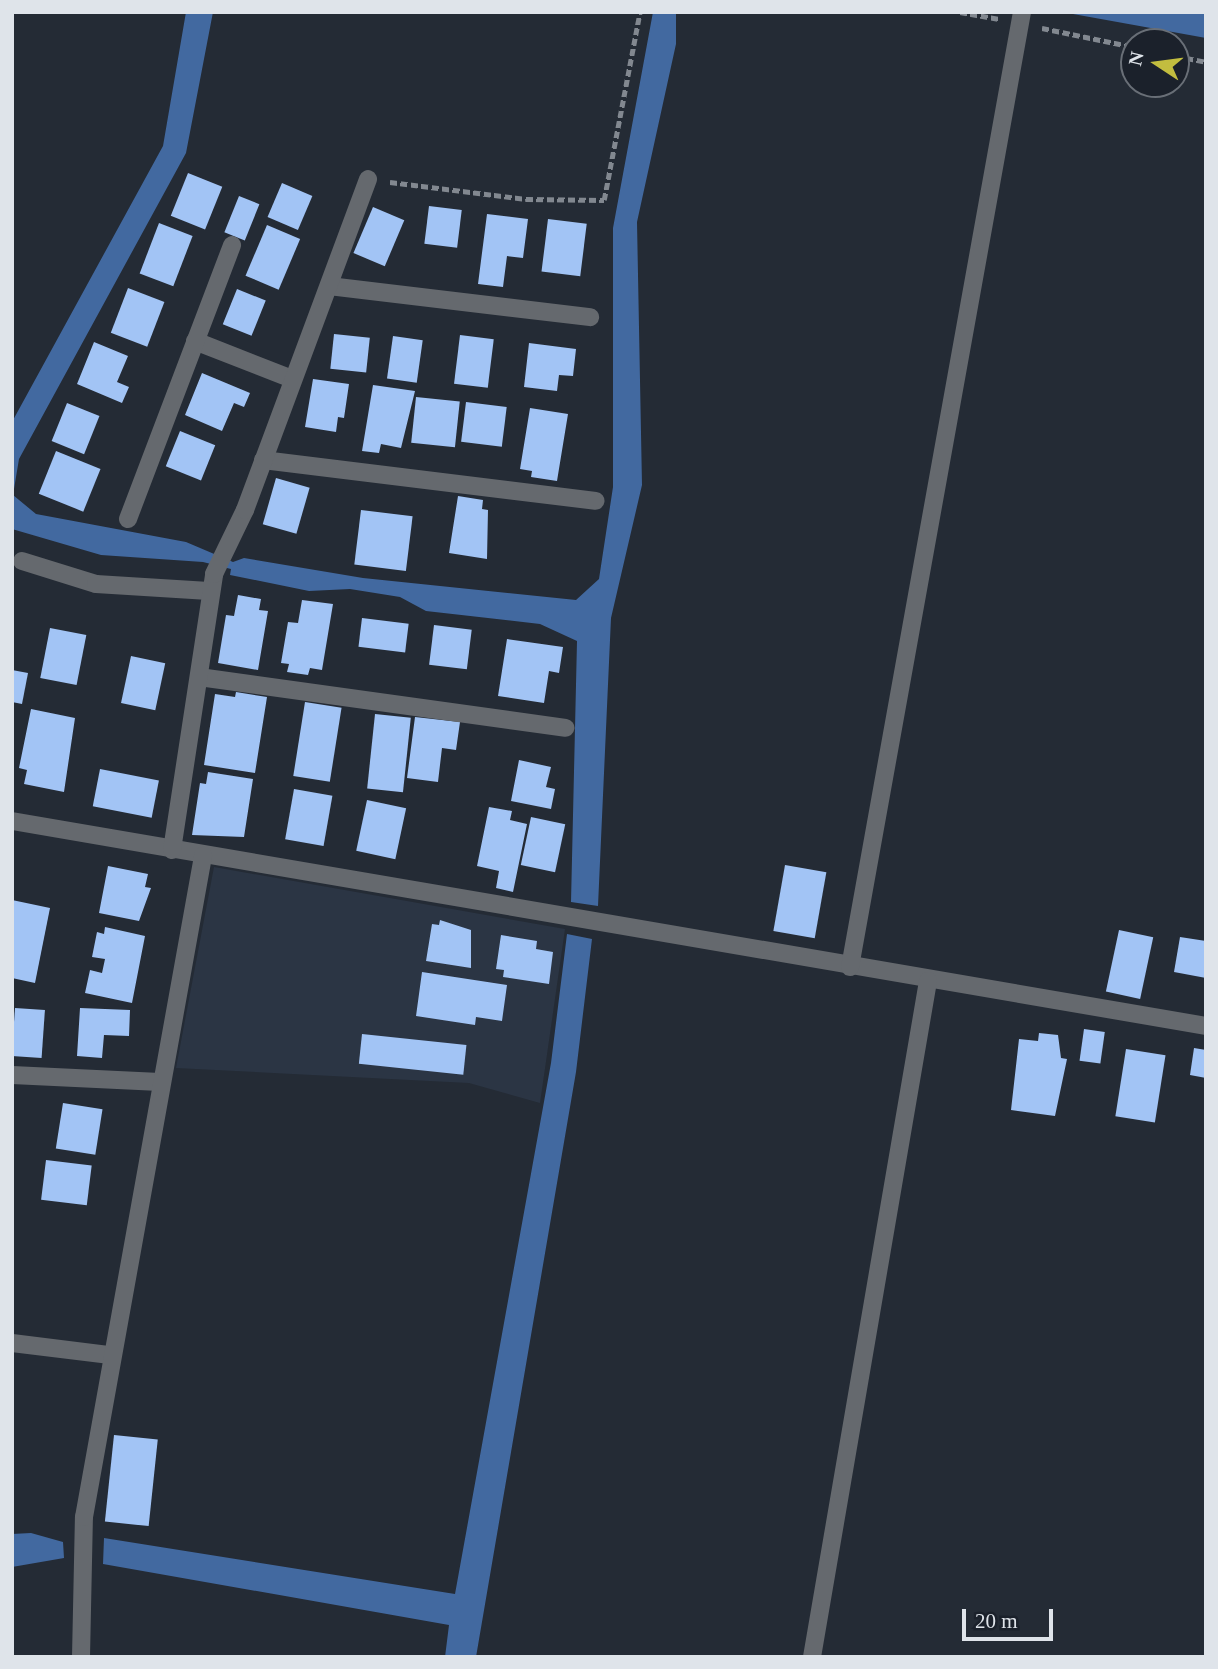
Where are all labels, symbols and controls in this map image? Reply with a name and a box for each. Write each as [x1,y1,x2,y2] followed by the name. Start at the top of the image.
[1120,28,1190,98] north arrow
[1124,50,1148,68] text: N
[966,1596,1057,1640] scale bar
[975,1609,1018,1633] text: 20 m

